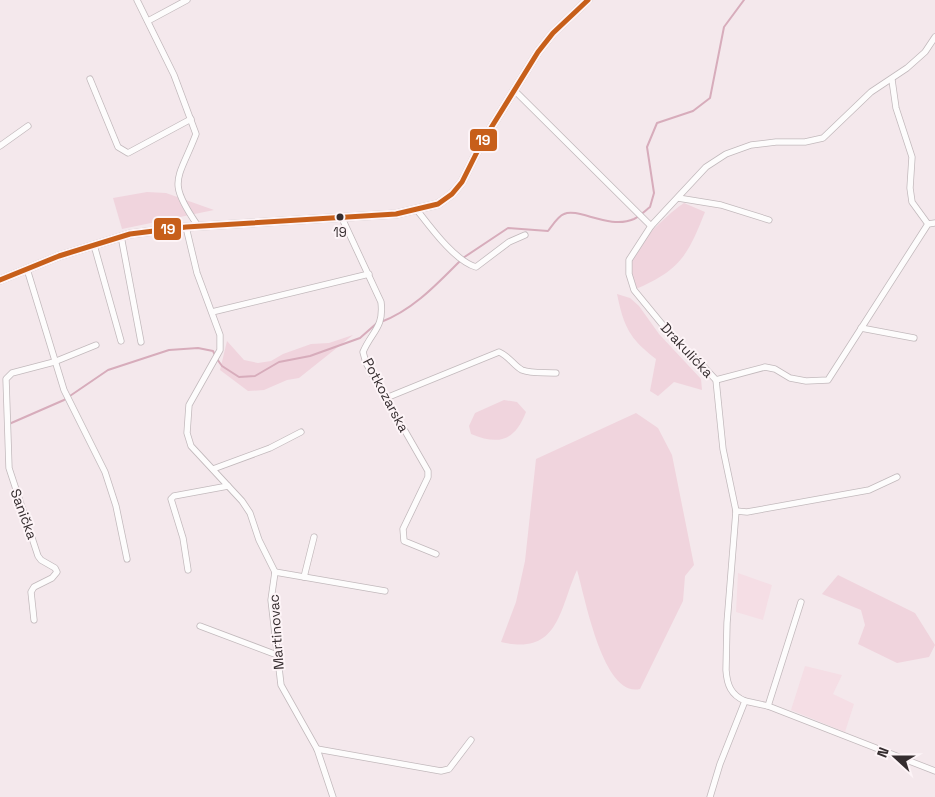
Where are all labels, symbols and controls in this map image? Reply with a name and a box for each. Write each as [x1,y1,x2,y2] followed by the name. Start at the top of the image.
[469,128,498,152] line badge: 19
[476,131,490,149] text: 19
[335,212,345,222] marker: 19
[153,217,182,241] line badge: 19
[161,220,175,238] text: 19
[333,224,347,241] place label: 19
[657,319,717,381] street label: Drakulićka
[359,355,413,435] street label: Potkozarska
[7,486,41,542] street label: Sanička
[264,594,288,670] street label: Martinovac
[870,732,920,782] north arrow
[873,745,893,760] text: N

